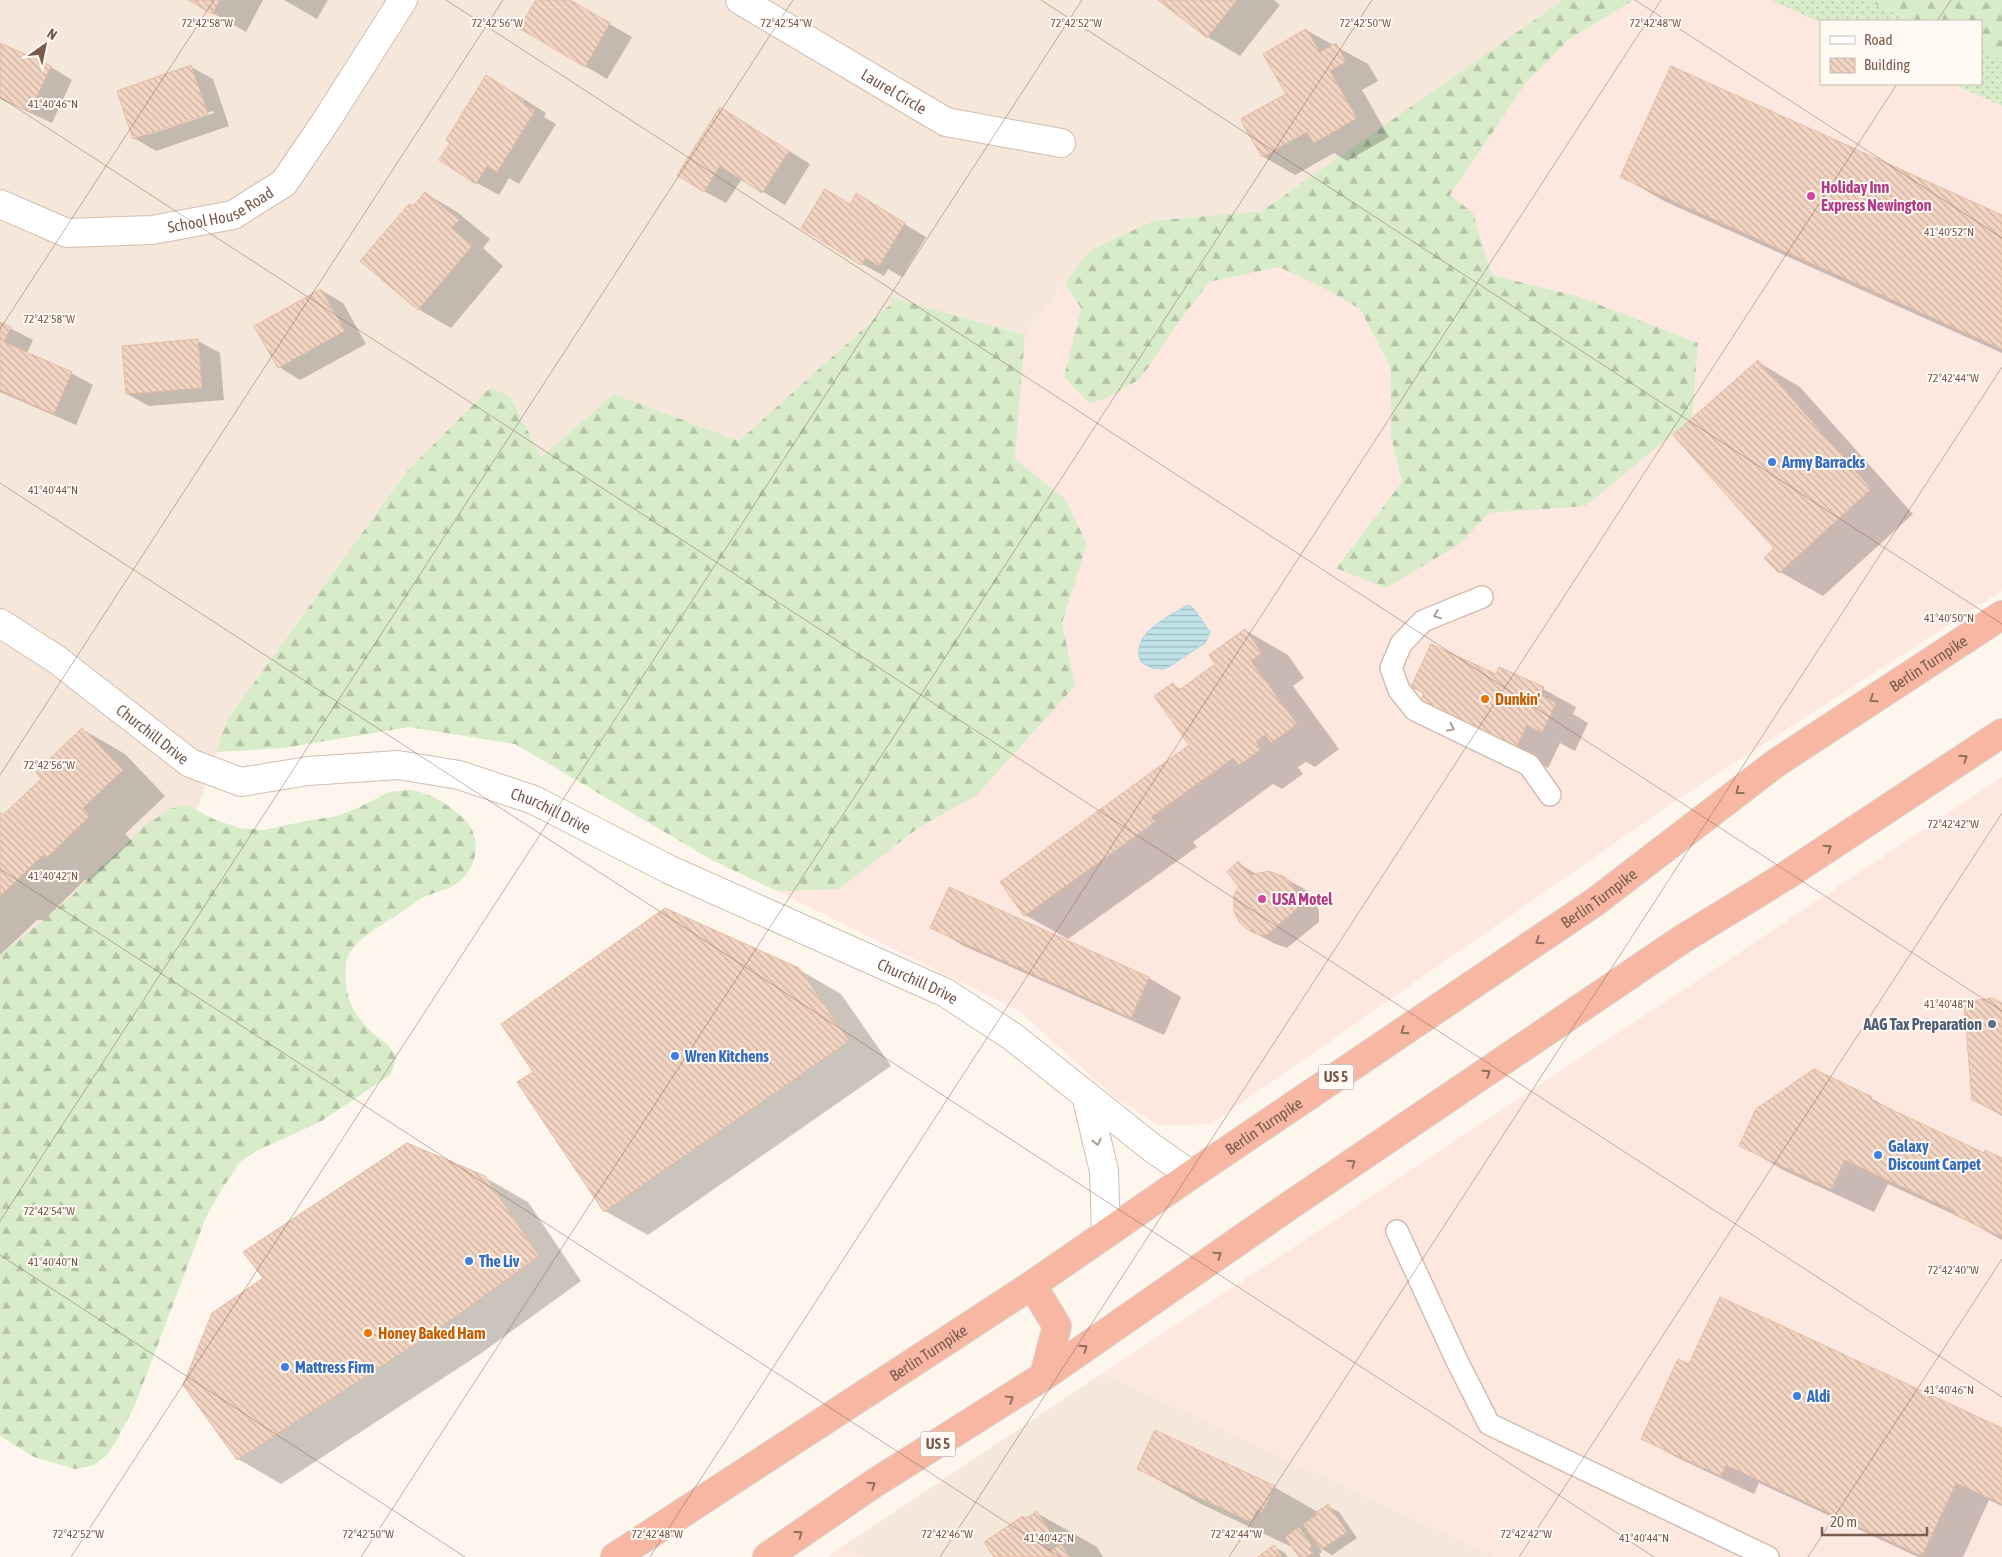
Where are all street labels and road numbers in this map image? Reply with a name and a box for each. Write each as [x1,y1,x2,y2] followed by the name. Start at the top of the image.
[858,65,930,117] street label: Laurel Circle
[166,183,276,236] street label: School House Road
[1886,631,1971,695] street label: Berlin Turnpike
[113,700,192,768] street label: Churchill Drive
[508,784,594,837] street label: Churchill Drive
[1557,865,1640,932] street label: Berlin Turnpike
[875,955,961,1007] street label: Churchill Drive
[1318,1064,1354,1090] road number: US 5
[1222,1093,1306,1158] street label: Berlin Turnpike
[886,1321,971,1385] street label: Berlin Turnpike
[920,1432,956,1456] road number: US 5

